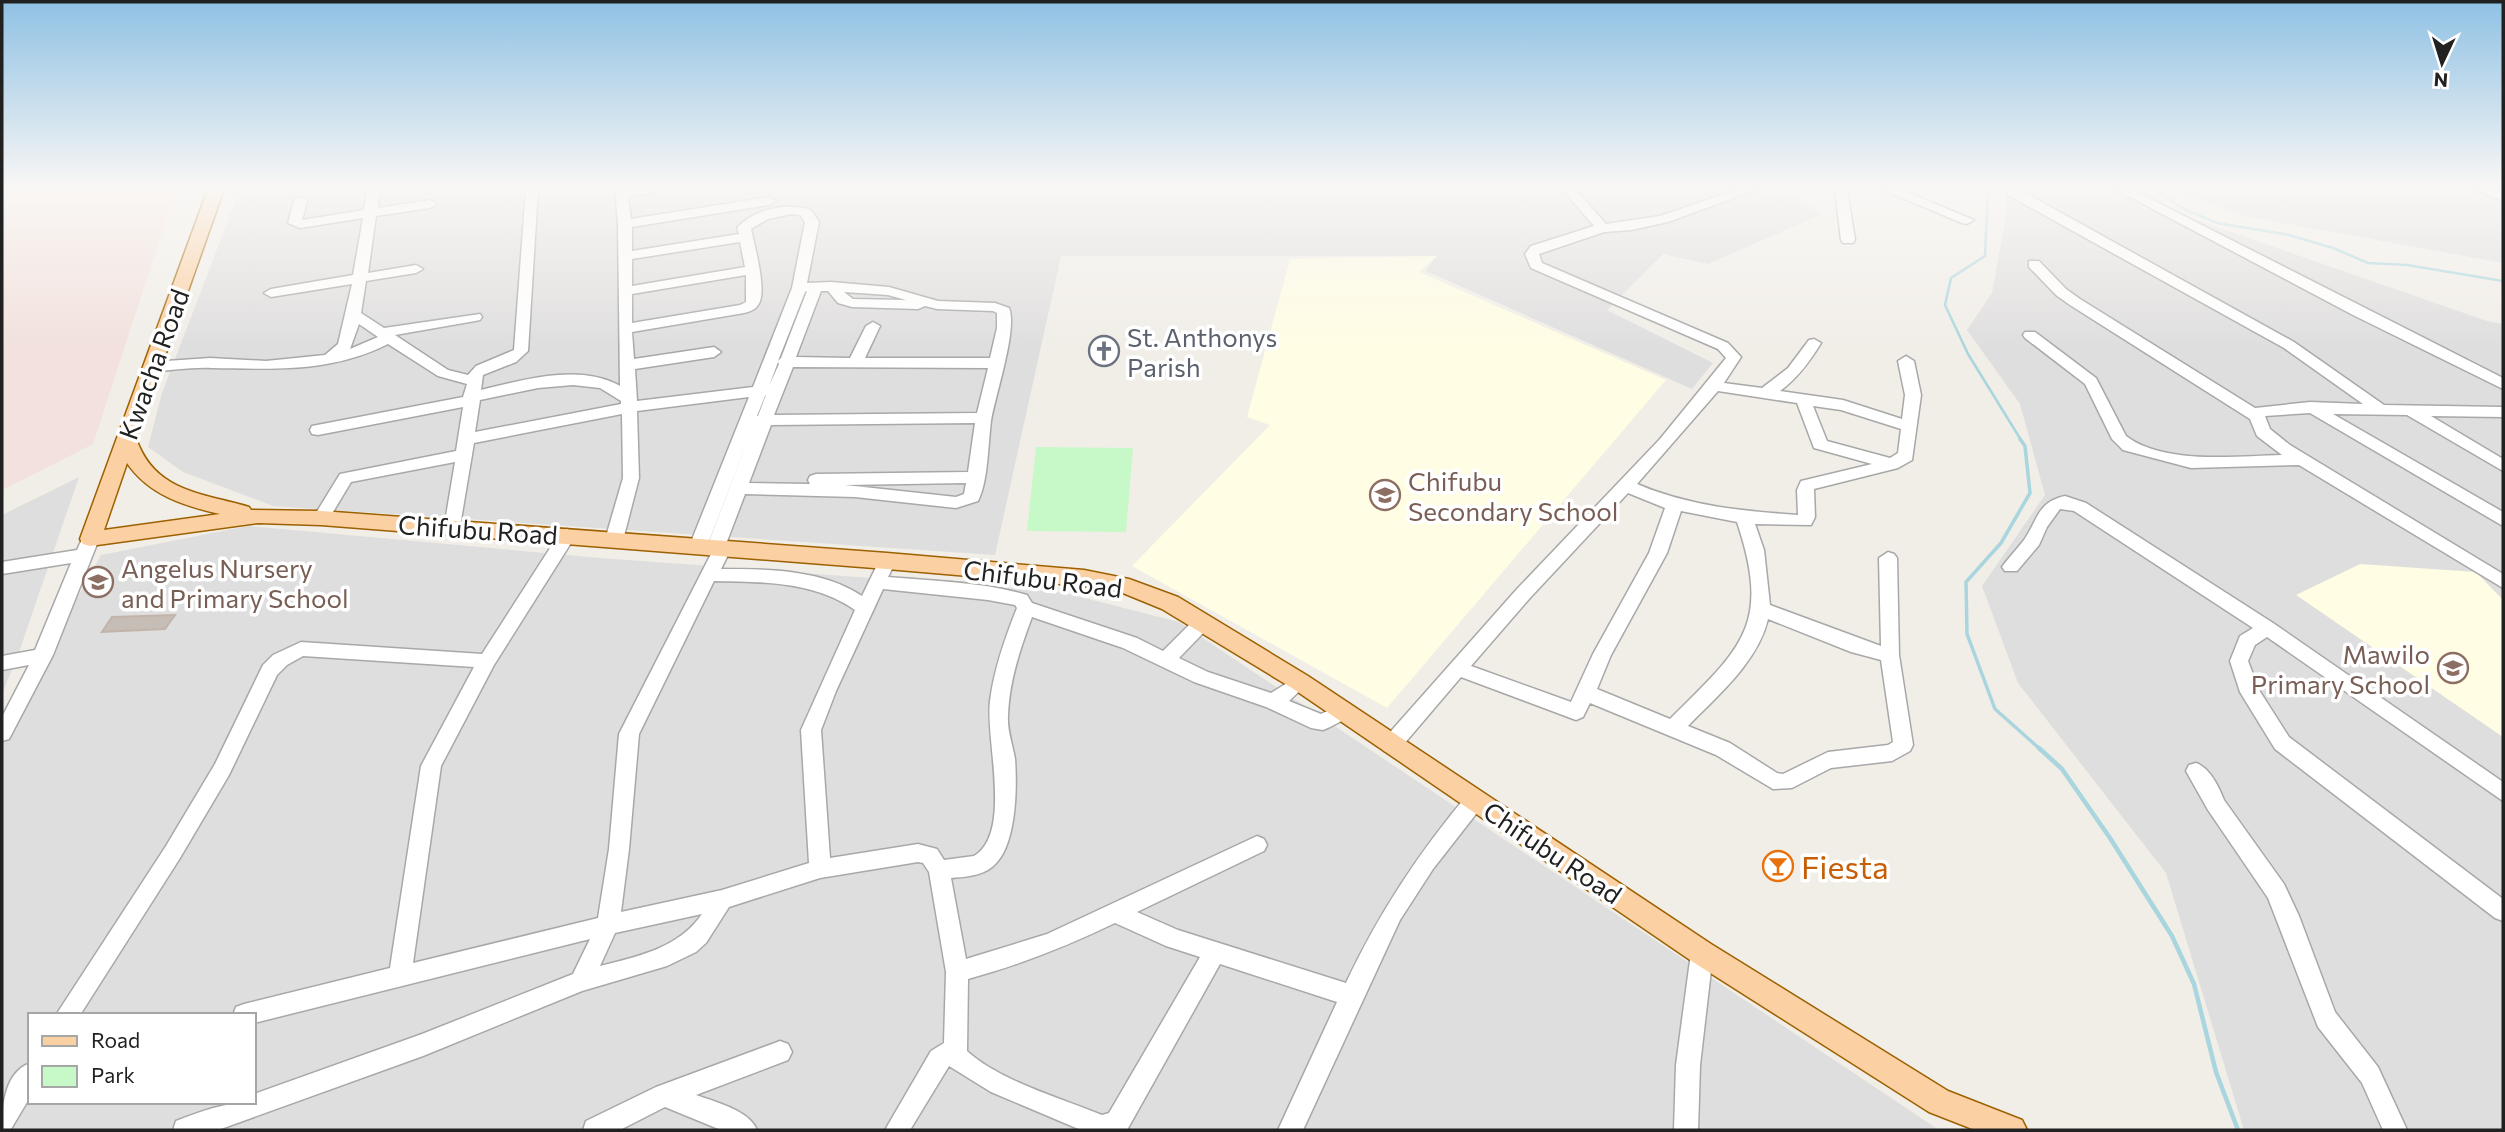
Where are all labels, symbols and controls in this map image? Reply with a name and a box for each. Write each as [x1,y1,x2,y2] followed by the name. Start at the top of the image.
[2407,28,2477,98] north arrow
[2433,68,2449,92] text: N
[111,285,195,443] street label: Kwacha Road
[1127,321,1277,382] place label: St. Anthonys Parish
[1087,334,1121,368] church icon: St. Anthonys Parish
[1408,465,1618,526] place label: Chifubu Secondary School
[1368,478,1402,512] school or university icon: Chifubu Secondary School
[397,508,559,550] street label: Chifubu Road
[121,552,349,613] place label: Angelus Nursery and Primary School
[962,553,1124,603] street label: Chifubu Road
[81,565,115,599] school or university icon: Angelus Nursery and Primary School
[2251,638,2430,699] place label: Mawilo Primary School
[2436,651,2470,685] school or university icon: Mawilo Primary School
[1478,794,1628,910] street label: Chifubu Road
[1801,846,1889,886] place label: Fiesta
[1761,849,1795,883] bar icon: Fiesta
[28,1013,256,1104] legend
[91,1027,140,1052] text: Road
[91,1062,135,1087] text: Park

